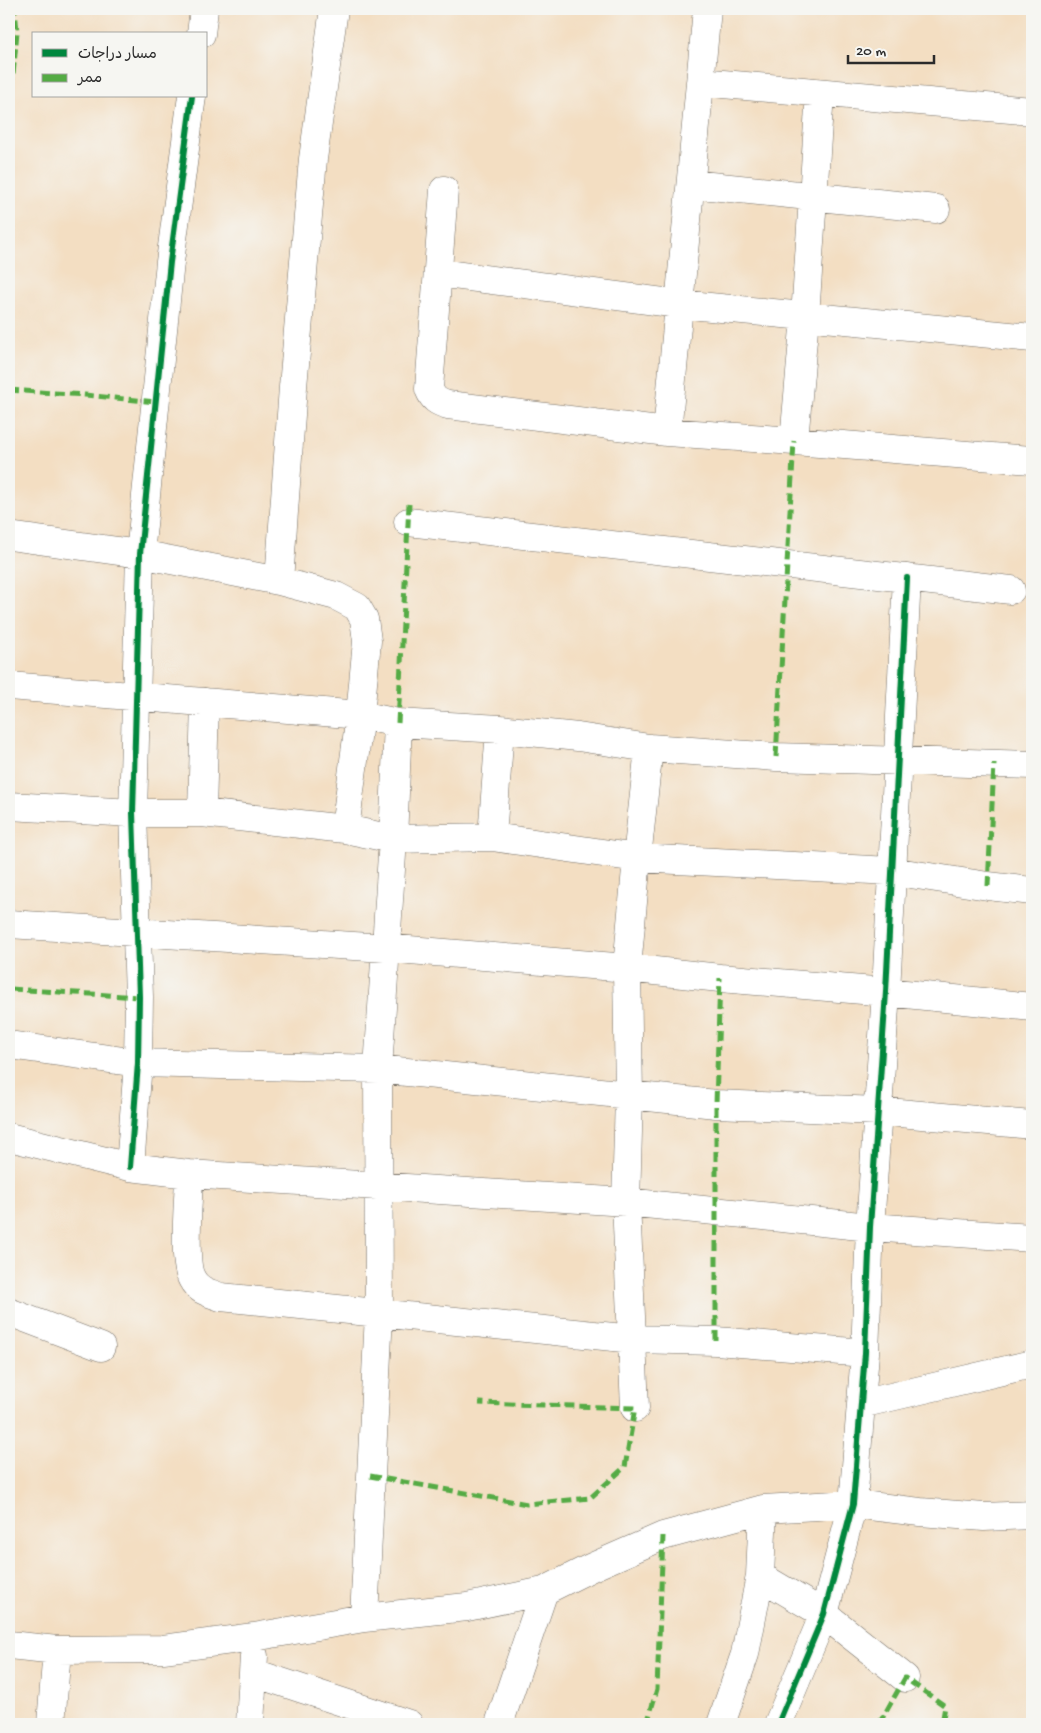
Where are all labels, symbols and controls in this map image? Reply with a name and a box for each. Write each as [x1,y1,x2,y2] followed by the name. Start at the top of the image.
[32,32,208,98] legend
[848,32,935,64] scale bar
[856,43,886,61] text: 20 m
[78,46,157,64] text: مسار دراجات
[76,70,102,88] text: ممر

